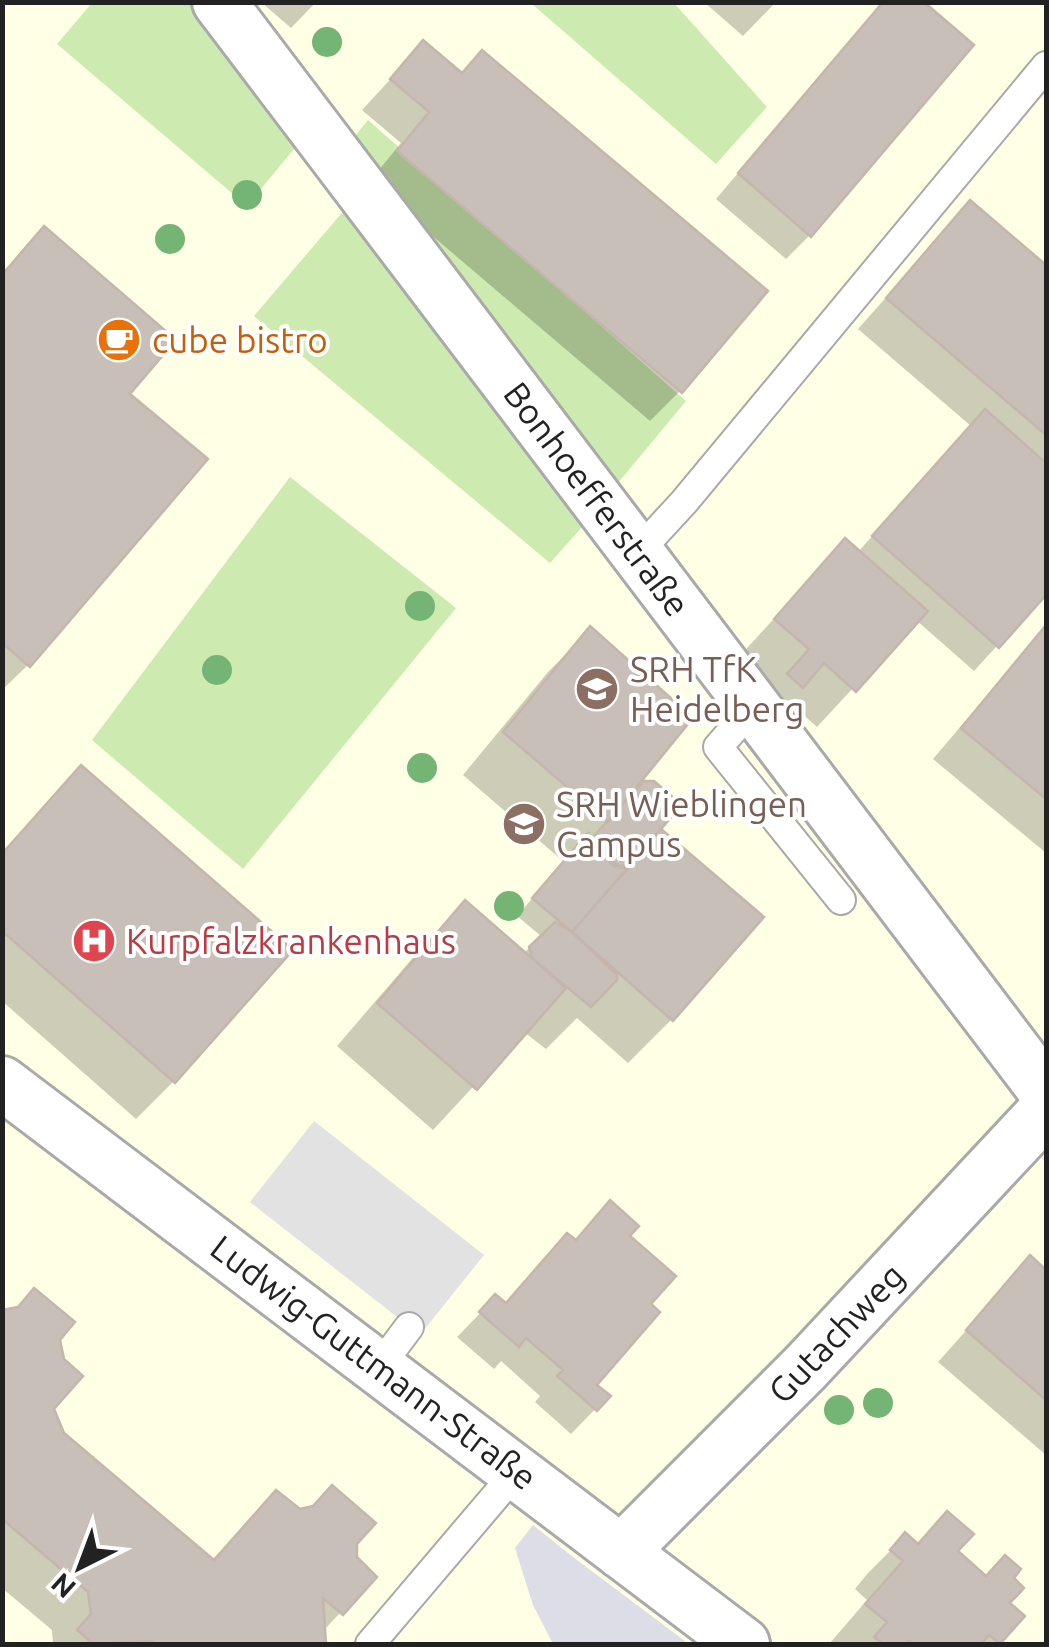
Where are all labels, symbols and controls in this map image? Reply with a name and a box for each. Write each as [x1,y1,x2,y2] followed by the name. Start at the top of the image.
[96,317,142,363] cafe icon: cube bistro
[152,320,328,360] place label: cube bistro
[496,374,698,624] street label: Bonhoefferstraße
[630,649,804,729] place label: SRH TfK Heidelberg
[574,666,620,712] school or university icon: SRH TfK Heidelberg
[556,784,807,864] place label: SRH Wieblingen Campus
[501,801,547,847] school or university icon: SRH Wieblingen Campus
[71,918,117,964] hospital icon: Kurpfalzkrankenhaus
[126,921,456,961] place label: Kurpfalzkrankenhaus
[203,1227,545,1497] street label: Ludwig-Guttmann-Straße
[760,1255,912,1411] street label: Gutachweg
[30,1517,130,1617] north arrow
[45,1567,81,1604] text: N

